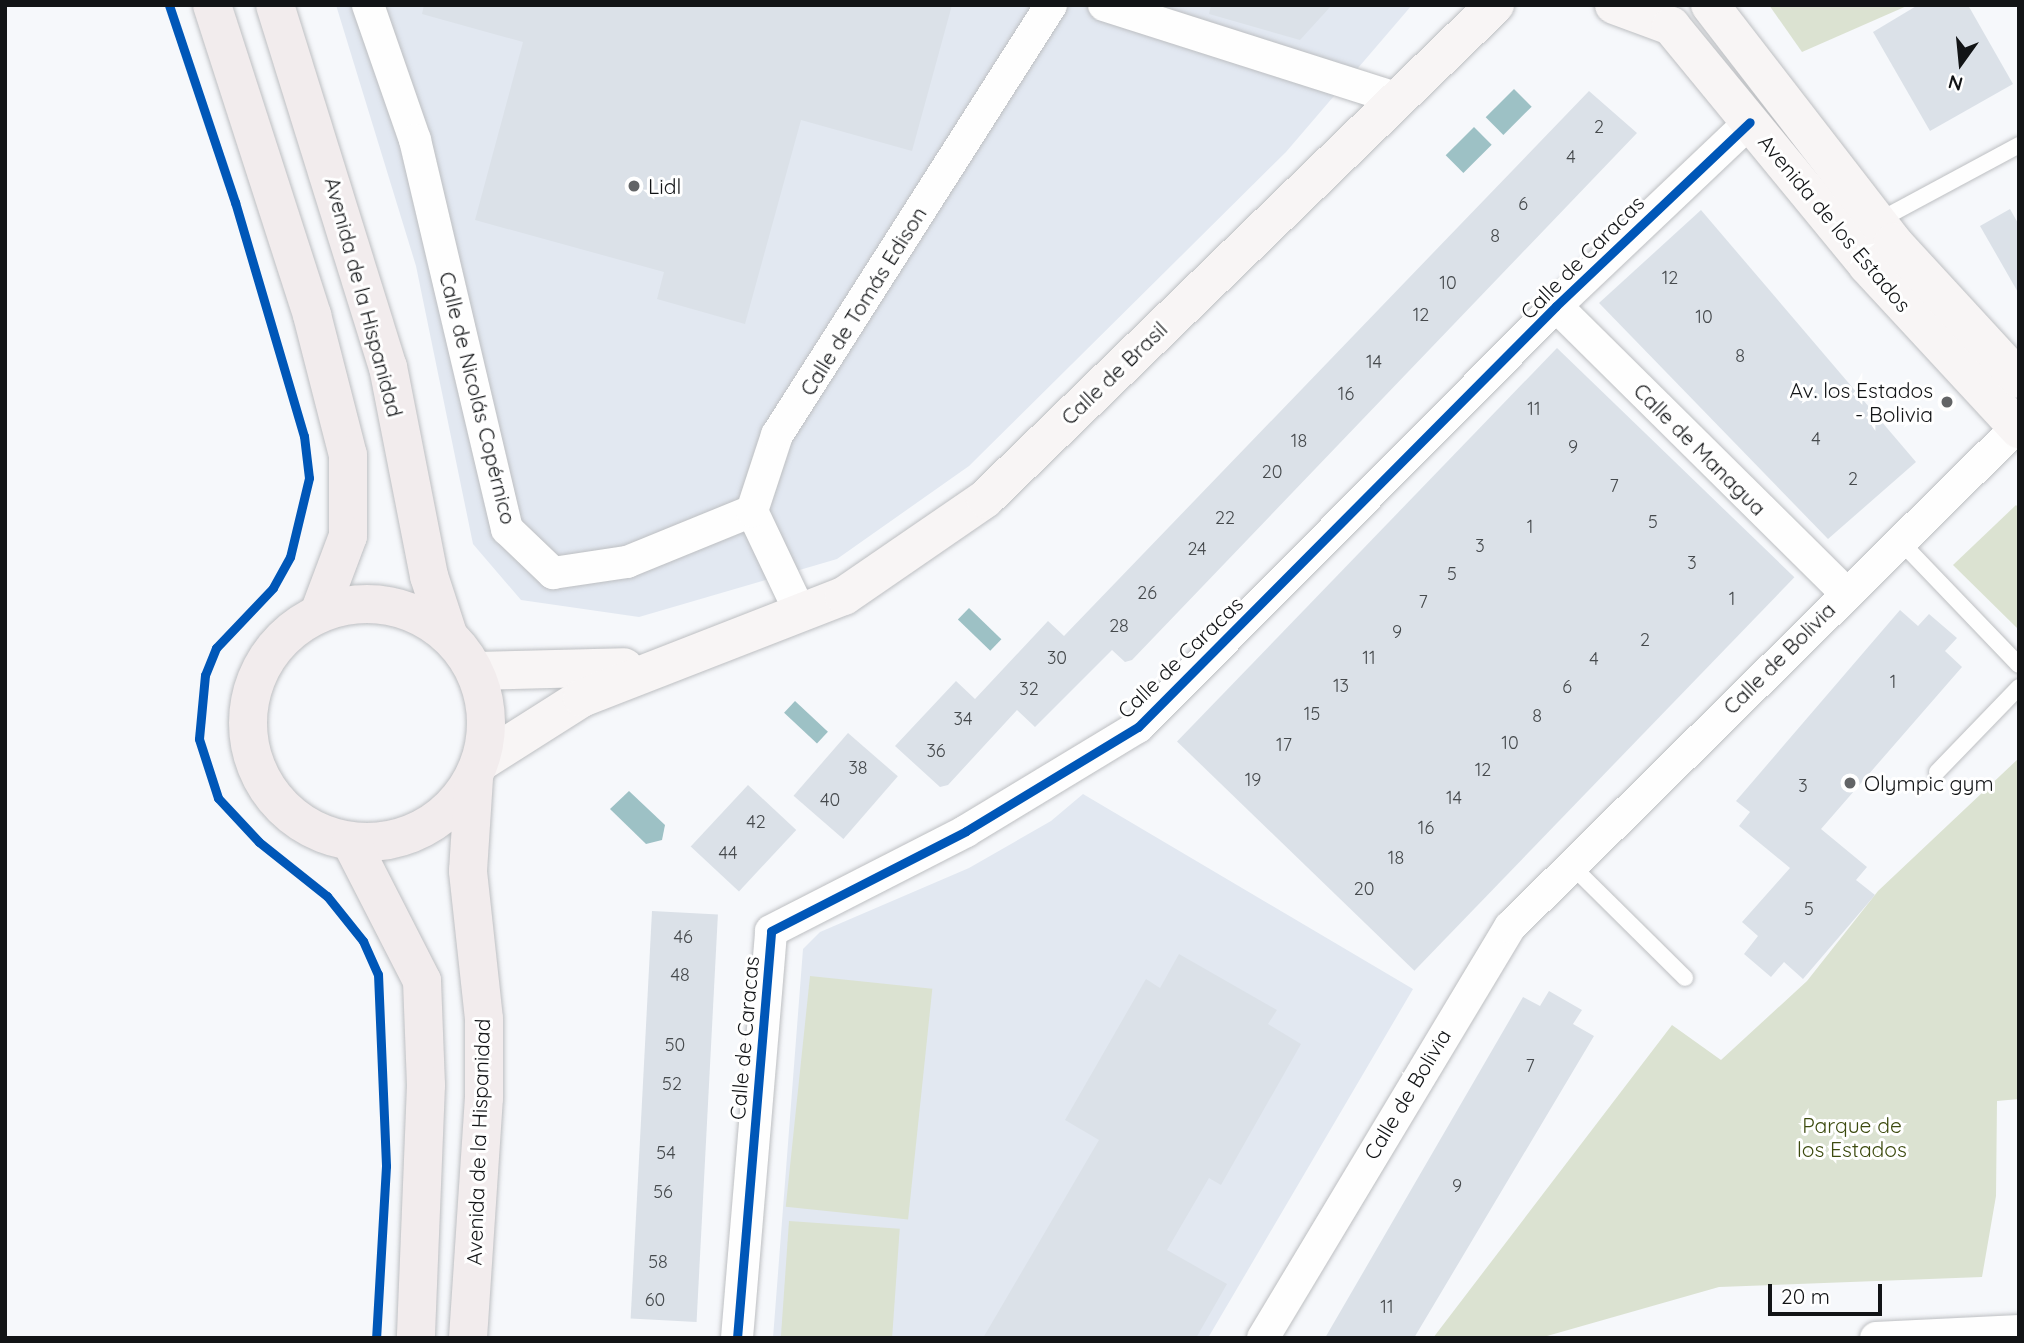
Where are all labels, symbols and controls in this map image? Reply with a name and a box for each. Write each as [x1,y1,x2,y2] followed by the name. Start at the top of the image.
[1926,28,1996,98] north arrow
[1946,70,1965,97] text: N
[1594,116,1604,138] house number: 2
[1753,129,1917,317] street label: Avenida de los Estados
[1566,146,1576,168] house number: 4
[648,173,681,199] place label: Lidl
[320,174,408,420] street label: Avenida de la Hispanidad
[626,178,642,194] marker: Lidl
[1515,190,1649,324] street label: Calle de Caracas
[1518,193,1528,215] house number: 6
[795,202,931,400] street label: Calle de Tomás Edison
[1490,225,1500,247] house number: 8
[1662,267,1678,289] house number: 12
[434,269,522,527] street label: Calle de Nicolás Copérnico
[1439,272,1457,294] house number: 10
[1413,304,1429,326] house number: 12
[1695,306,1713,328] house number: 10
[1056,316,1172,430] street label: Calle de Brasil
[1735,345,1745,367] house number: 8
[1366,351,1382,373] house number: 14
[1790,377,1933,427] place label: Av. los Estados - Bolivia
[1629,378,1771,520] street label: Calle de Managua
[1338,383,1354,405] house number: 16
[1939,394,1955,410] marker: Av. los Estados - Bolivia
[1527,398,1541,420] house number: 11
[1811,428,1821,450] house number: 4
[1291,430,1307,452] house number: 18
[1568,436,1578,458] house number: 9
[1262,461,1282,483] house number: 20
[1848,468,1858,490] house number: 2
[1609,475,1619,497] house number: 7
[1215,507,1235,529] house number: 22
[1648,511,1658,533] house number: 5
[1527,516,1533,538] house number: 1
[1475,535,1485,557] house number: 3
[1187,538,1207,560] house number: 24
[1687,552,1697,574] house number: 3
[1447,563,1457,585] house number: 5
[1137,582,1157,604] house number: 26
[1729,588,1735,610] house number: 1
[1112,591,1248,723] street label: Calle de Caracas
[1418,591,1428,613] house number: 7
[1718,597,1840,719] street label: Calle de Bolivia
[1109,615,1129,637] house number: 28
[1392,621,1402,643] house number: 9
[1640,629,1650,651] house number: 2
[1047,647,1067,669] house number: 30
[1362,647,1376,669] house number: 11
[1589,648,1599,670] house number: 4
[1890,671,1896,693] house number: 1
[1333,675,1349,697] house number: 13
[1562,676,1572,698] house number: 6
[1019,678,1039,700] house number: 32
[1304,703,1320,725] house number: 15
[1532,705,1542,727] house number: 8
[954,708,972,730] house number: 34
[1501,732,1519,754] house number: 10
[1276,734,1292,756] house number: 17
[926,740,946,762] house number: 36
[848,757,868,779] house number: 38
[1475,759,1491,781] house number: 12
[1245,769,1261,791] house number: 19
[1864,770,1994,796] place label: Olympic gym
[1798,775,1808,797] house number: 3
[1842,775,1858,791] marker: Olympic gym
[1446,787,1462,809] house number: 14
[820,789,840,811] house number: 40
[746,811,766,833] house number: 42
[1418,817,1434,839] house number: 16
[719,842,737,864] house number: 44
[1388,847,1404,869] house number: 18
[1354,878,1374,900] house number: 20
[1804,898,1814,920] house number: 5
[673,926,693,948] house number: 46
[724,955,764,1121] street label: Calle de Caracas
[670,964,690,986] house number: 48
[461,1018,495,1266] street label: Avenida de la Hispanidad
[1358,1024,1456,1164] street label: Calle de Bolivia
[665,1034,685,1056] house number: 50
[1525,1055,1535,1077] house number: 7
[662,1073,682,1095] house number: 52
[1797,1112,1907,1162] park label: Parque de los Estados
[656,1142,676,1164] house number: 54
[1452,1175,1462,1197] house number: 9
[653,1181,673,1203] house number: 56
[648,1251,668,1273] house number: 58
[1772,1270,1886,1314] scale bar
[1781,1283,1830,1309] text: 20 m
[645,1289,665,1311] house number: 60
[1380,1296,1394,1318] house number: 11

